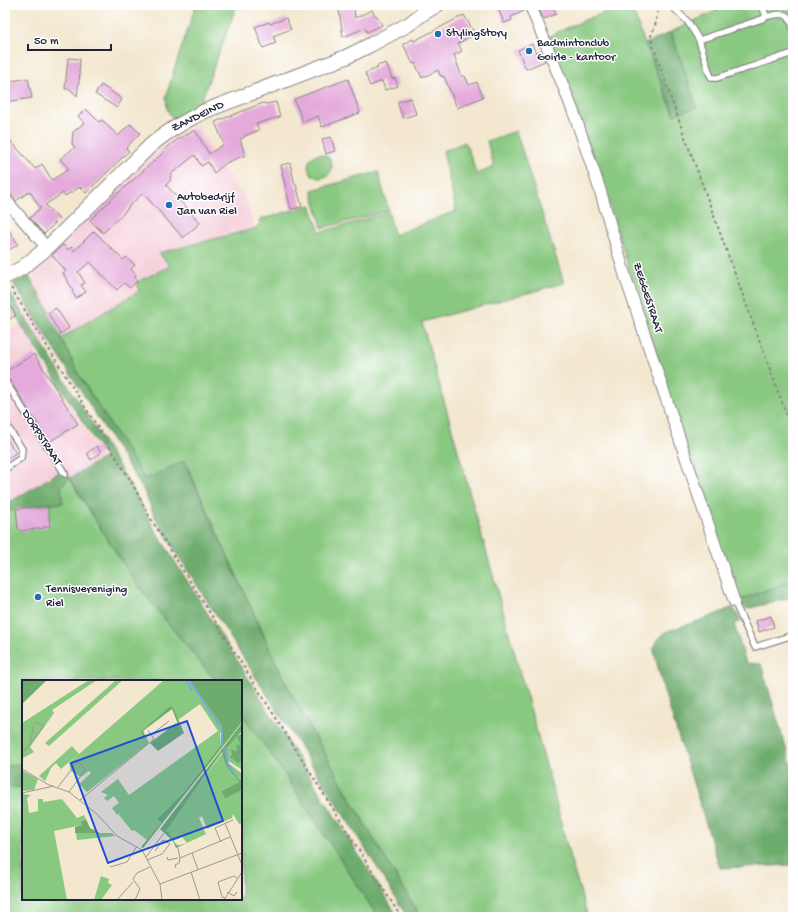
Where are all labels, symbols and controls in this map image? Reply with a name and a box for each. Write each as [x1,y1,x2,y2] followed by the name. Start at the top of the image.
[28,26,111,52] scale bar
[446,27,507,41] place label: StylingStory
[433,29,443,39] marker: StylingStory
[34,35,59,49] text: 50 m
[536,37,617,65] place label: Badmintonclub Goirle - kantoor
[524,46,534,56] marker: Badmintonclub Goirle - kantoor
[170,98,227,136] street label: ZANDEIND
[177,191,237,219] place label: Autobedrijf Jan van Riel
[164,200,174,210] marker: Autobedrijf Jan van Riel
[629,261,665,336] street label: ZEGGESTRAAT
[17,407,65,469] street label: DORPSTRAAT
[45,583,128,611] place label: Tennisvereniging Riel
[33,592,43,602] marker: Tennisvereniging Riel
[22,680,242,900] inset map

